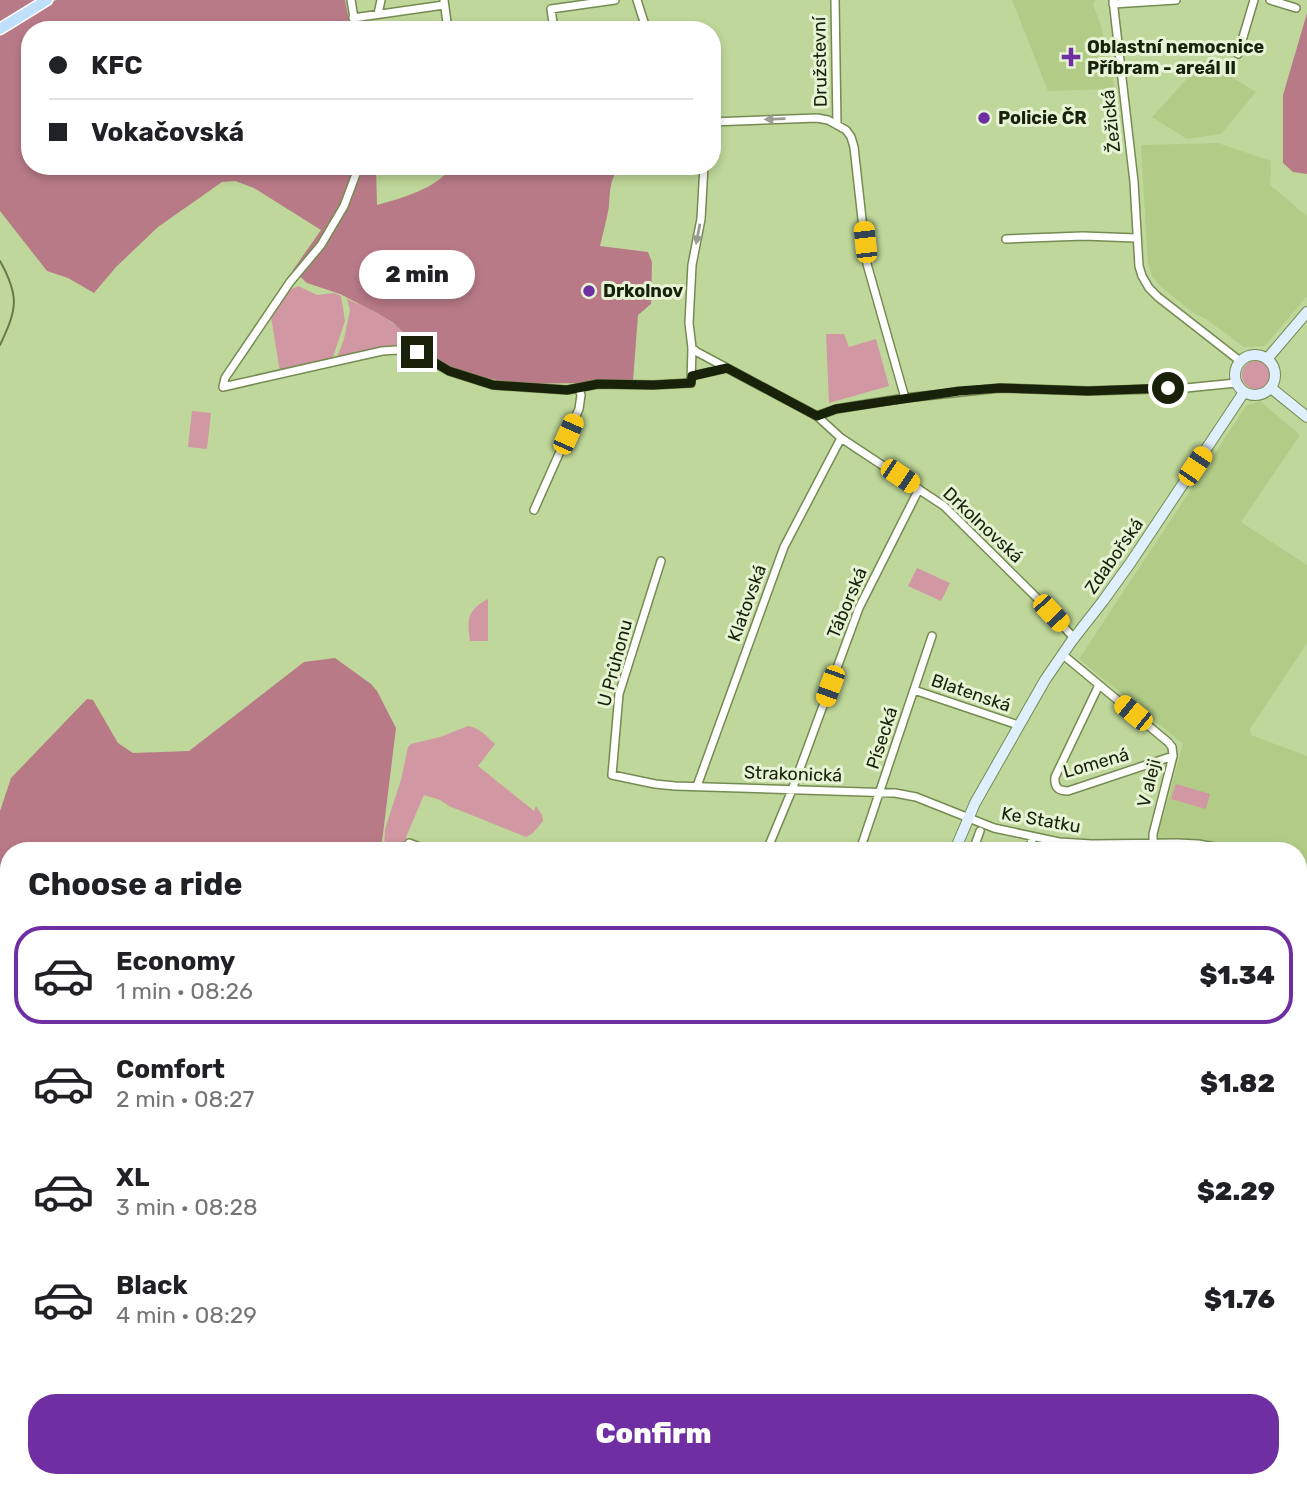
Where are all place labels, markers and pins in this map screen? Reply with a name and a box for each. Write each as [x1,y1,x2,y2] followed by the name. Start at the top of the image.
[1087,36,1265,79] place label: Oblastní nemocnice Příbram - areál II
[1061,47,1081,67] marker: Oblastní nemocnice Příbram - areál II
[998,107,1087,129] place label: Policie ČR
[976,110,992,126] marker: Policie ČR
[603,280,684,302] place label: Drkolnov
[581,283,597,299] marker: Drkolnov

